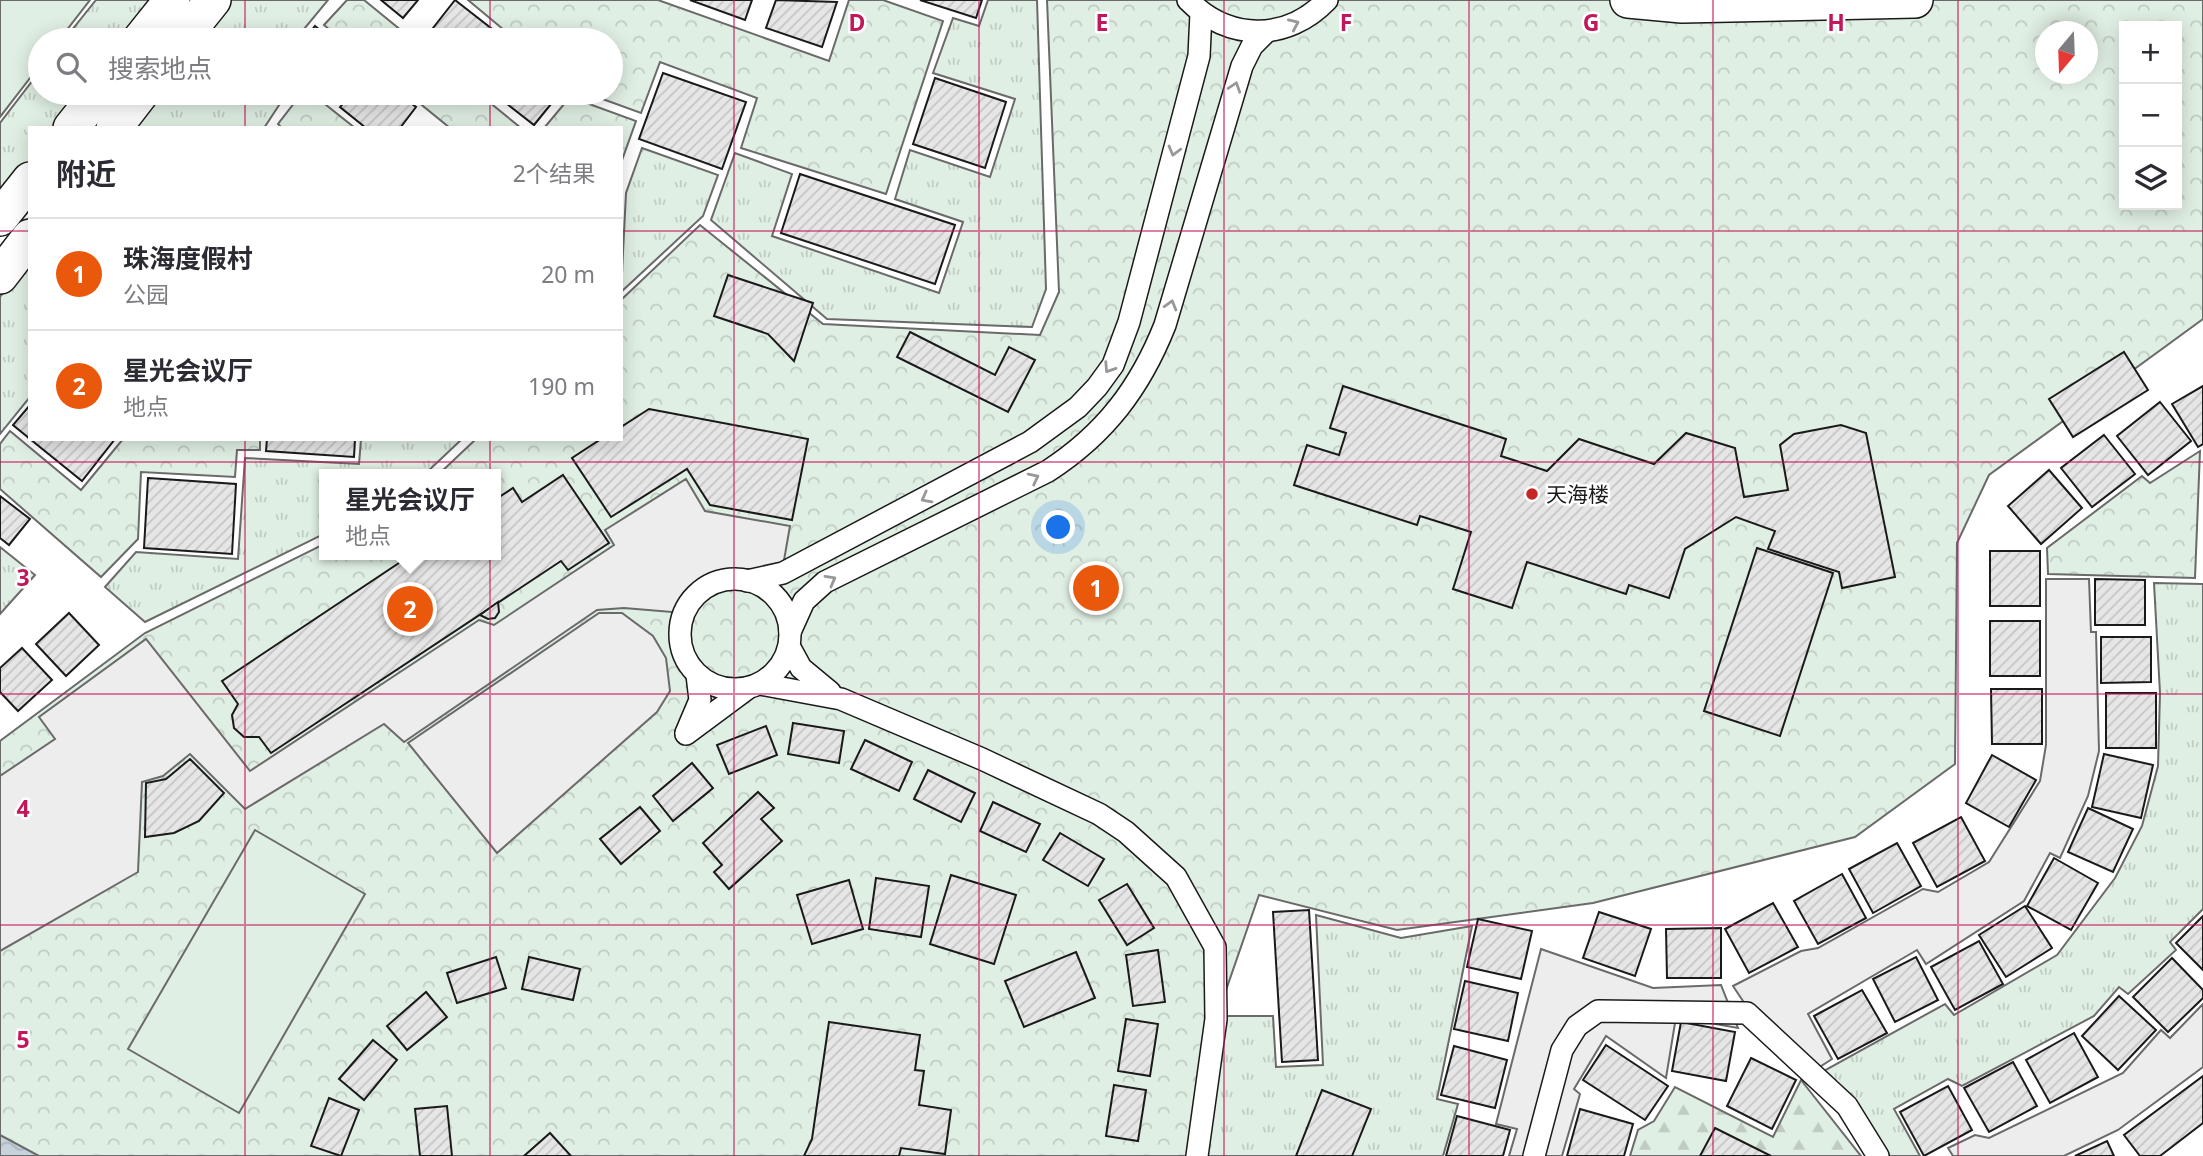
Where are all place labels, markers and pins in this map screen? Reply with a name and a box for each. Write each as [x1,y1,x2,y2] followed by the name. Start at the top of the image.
[1546,480,1609,508] place label: 天海楼
[1524,486,1540,502] marker: 天海楼
[1073,562,1119,614] pin: 1
[387,583,433,635] pin: 2

